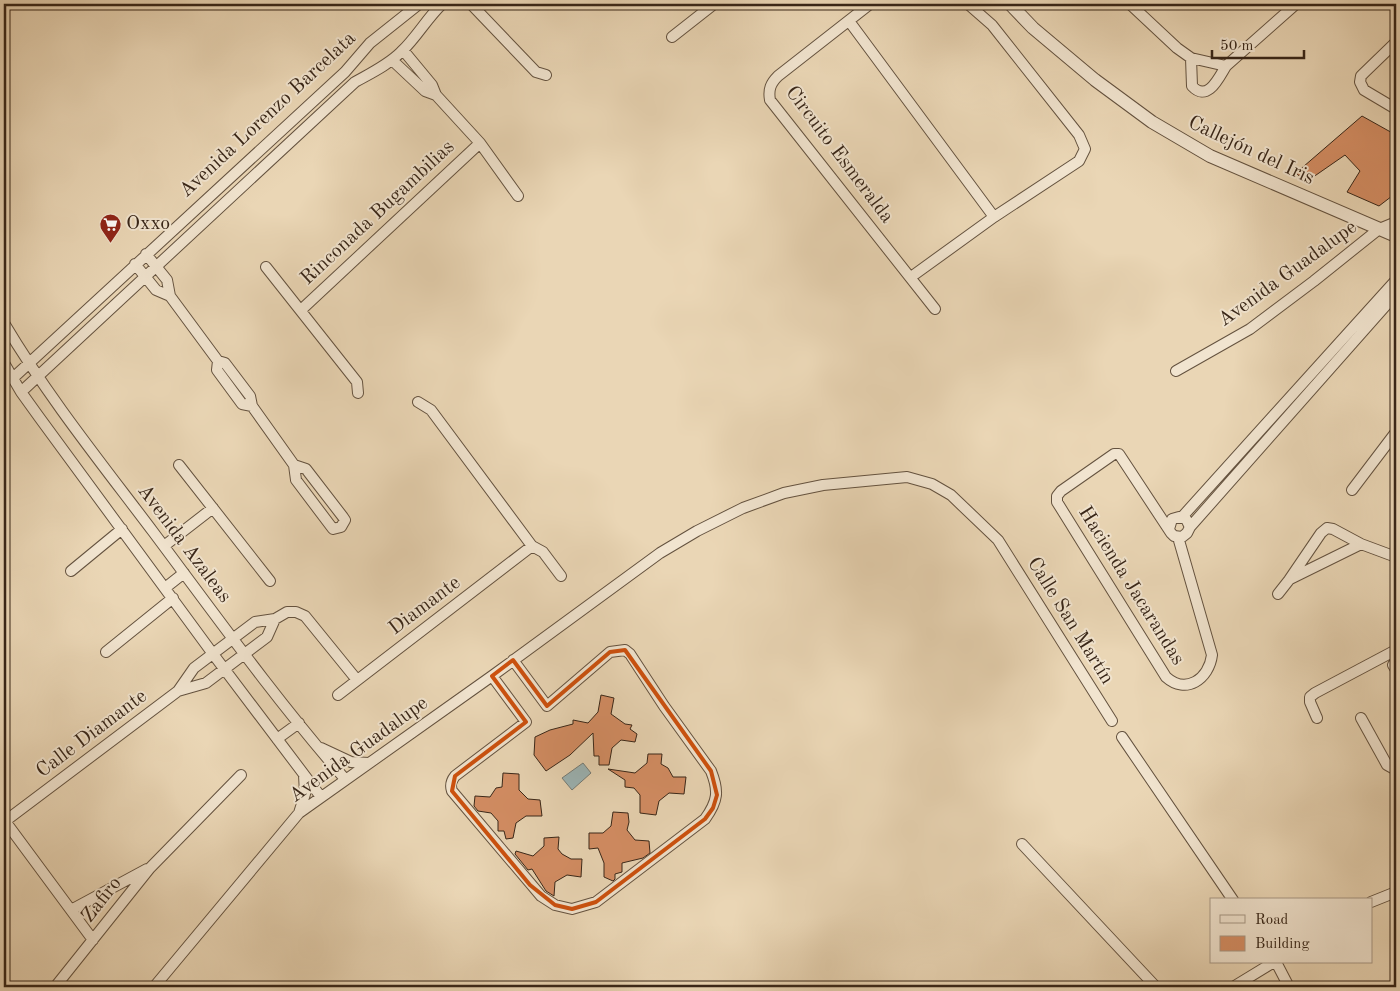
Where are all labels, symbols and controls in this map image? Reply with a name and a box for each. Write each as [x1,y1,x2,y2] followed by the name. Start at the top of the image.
[176,28,360,202] street label: Avenida Lorenzo Barcelata
[1212,28,1305,60] scale bar
[1220,39,1254,54] text: 50 m
[781,83,897,227] street label: Circuito Esmeralda
[1185,113,1317,189] street label: Callejón del Iris
[297,137,459,289] street label: Rinconada Bugambilias
[98,212,122,243] supermarket icon: Oxxo
[126,214,170,234] place label: Oxxo
[1215,217,1361,331] street label: Avenida Guadalupe
[133,481,235,607] street label: Avenida Azaleas
[1074,503,1188,669] street label: Hacienda Jacarandas
[1023,554,1117,688] street label: Calle San Martín
[386,573,464,639] street label: Diamante
[33,686,151,782] street label: Calle Diamante
[286,693,432,807] street label: Avenida Guadalupe
[78,873,126,927] street label: Zafiro
[1210,898,1372,964] legend
[1255,913,1289,928] text: Road
[1255,937,1310,952] text: Building

